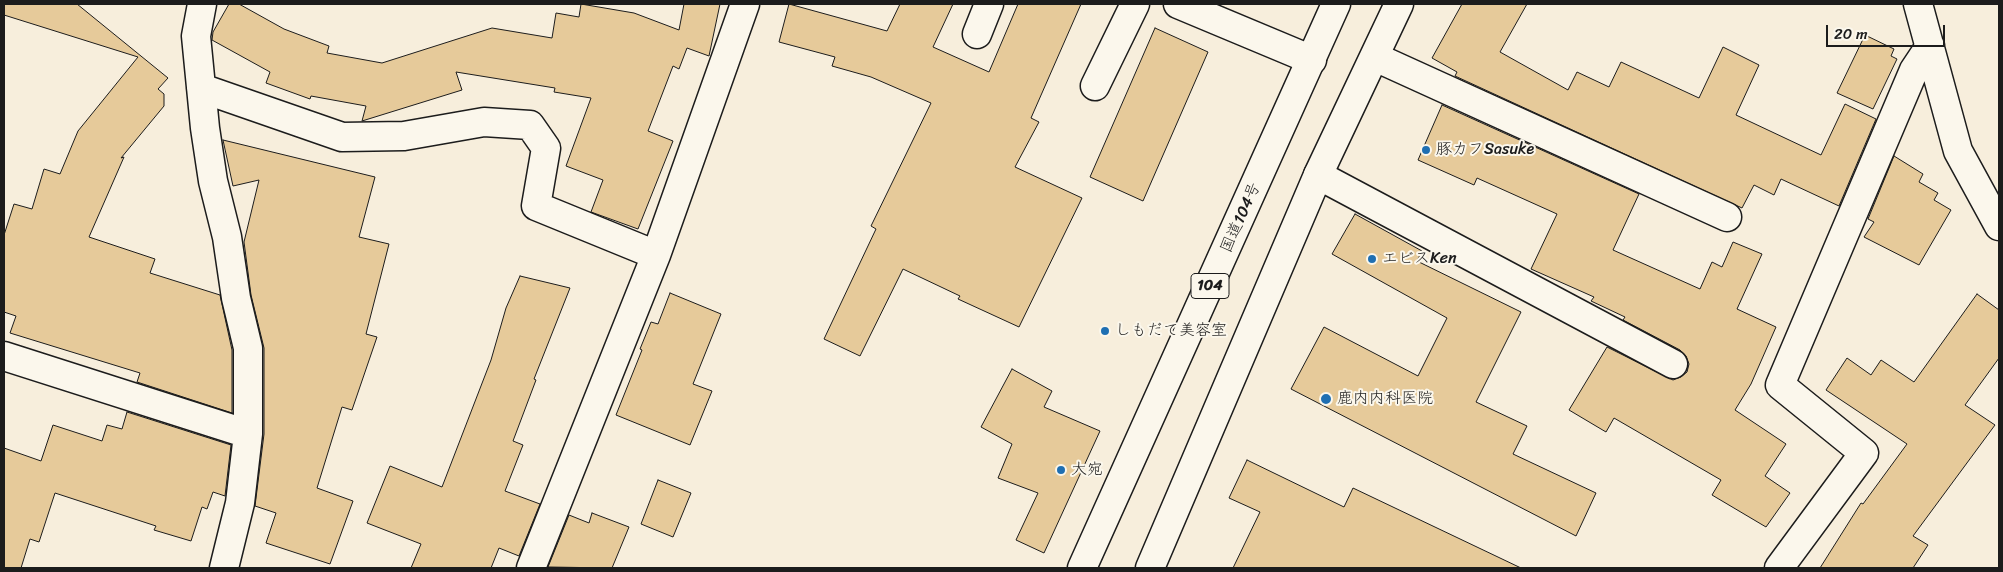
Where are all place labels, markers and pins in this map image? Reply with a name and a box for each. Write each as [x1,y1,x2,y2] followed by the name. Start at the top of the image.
[1436,140,1534,160] place label: 豚カフSasuke
[1420,144,1432,156] marker: 豚カフSasuke
[1382,249,1457,269] place label: エビスKen
[1366,253,1378,265] marker: エビスKen
[1115,321,1227,341] place label: しもだて美容室
[1099,325,1111,337] marker: しもだて美容室
[1337,389,1433,409] place label: 鹿内内科医院
[1319,392,1333,406] marker: 鹿内内科医院
[1071,460,1103,480] place label: 大宛
[1055,464,1067,476] marker: 大宛

